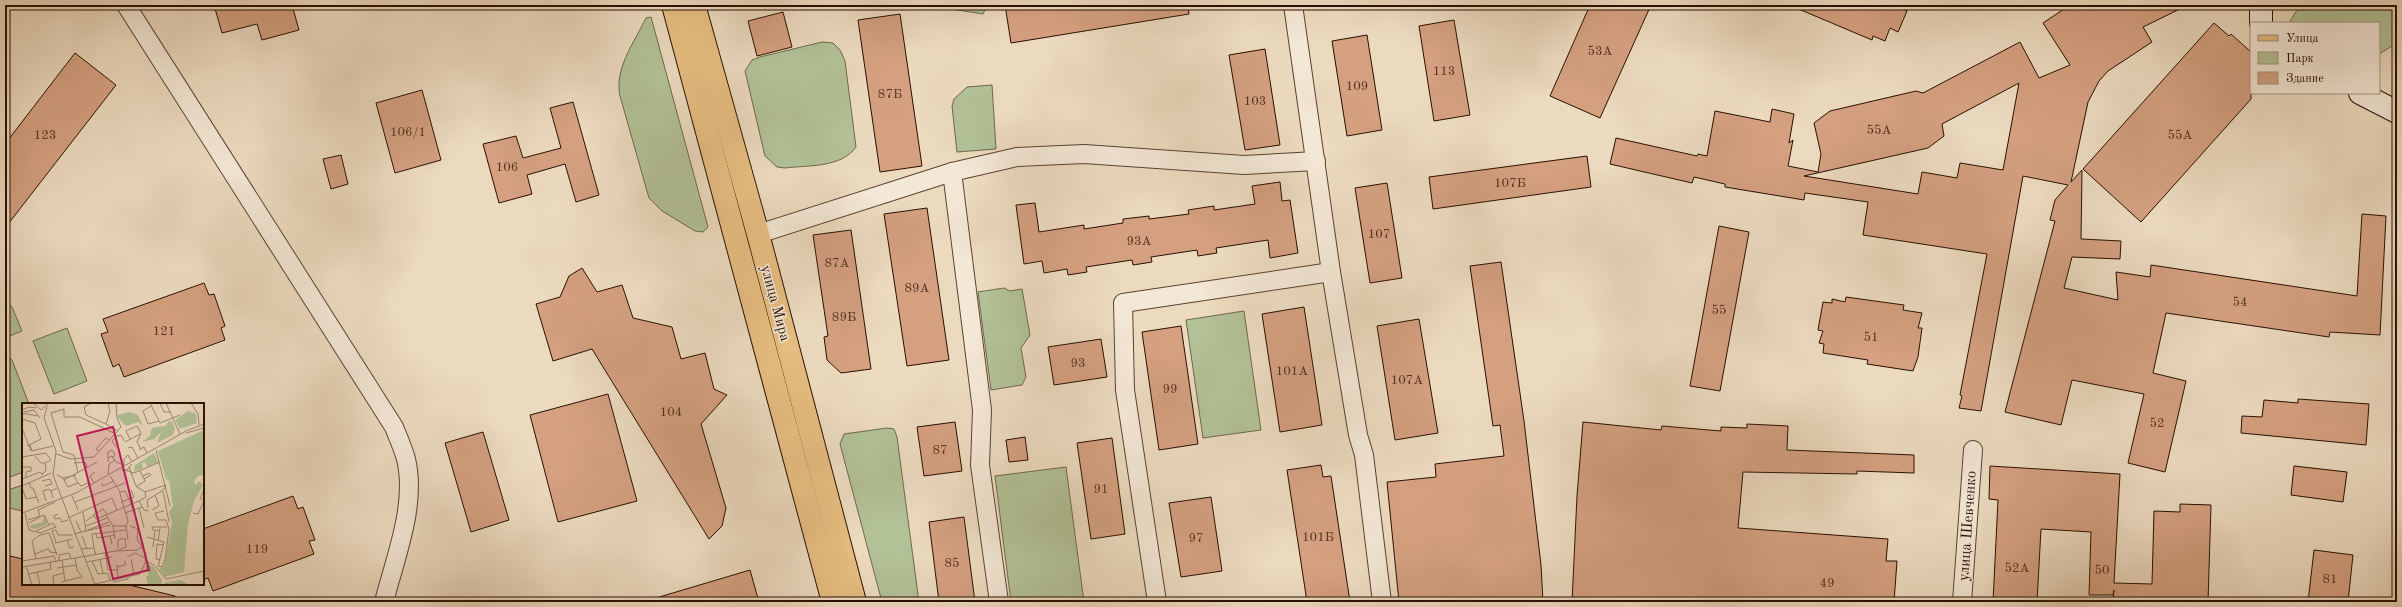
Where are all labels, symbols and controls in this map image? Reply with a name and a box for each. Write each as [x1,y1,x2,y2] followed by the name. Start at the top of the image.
[2250,22,2380,94] legend
[2286,33,2319,45] text: Улица
[1587,45,1613,58] house number: 53А
[2286,53,2314,65] text: Парк
[1433,65,1455,78] house number: 113
[2286,73,2324,85] text: Здание
[1346,80,1368,93] house number: 109
[878,88,902,101] house number: 87Б
[1244,95,1266,108] house number: 103
[1866,124,1892,137] house number: 55А
[390,126,426,139] house number: 106/1
[34,129,56,142] house number: 123
[2167,129,2193,142] house number: 55А
[496,161,518,174] house number: 106
[1494,177,1526,190] house number: 107Б
[1368,228,1390,241] house number: 107
[1126,235,1152,248] house number: 93А
[824,257,850,270] house number: 87А
[757,264,792,344] street label: улица Мира
[904,282,930,295] house number: 89А
[2232,296,2248,309] house number: 54
[1711,304,1727,317] house number: 55
[832,311,856,324] house number: 89Б
[153,325,175,338] house number: 121
[1863,331,1879,344] house number: 51
[1070,357,1086,370] house number: 93
[1276,365,1308,378] house number: 101А
[1391,374,1423,387] house number: 107А
[1162,383,1178,396] house number: 99
[22,403,204,585] inset map
[660,406,682,419] house number: 104
[2149,417,2165,430] house number: 52
[932,444,948,457] house number: 87
[1957,470,1980,582] street label: улица Шевченко
[1093,483,1109,496] house number: 91
[1302,531,1334,544] house number: 101Б
[1188,532,1204,545] house number: 97
[246,543,268,556] house number: 119
[944,557,960,570] house number: 85
[2004,562,2030,575] house number: 52А
[2094,564,2110,577] house number: 50
[2322,573,2338,586] house number: 81
[1819,577,1835,590] house number: 49

